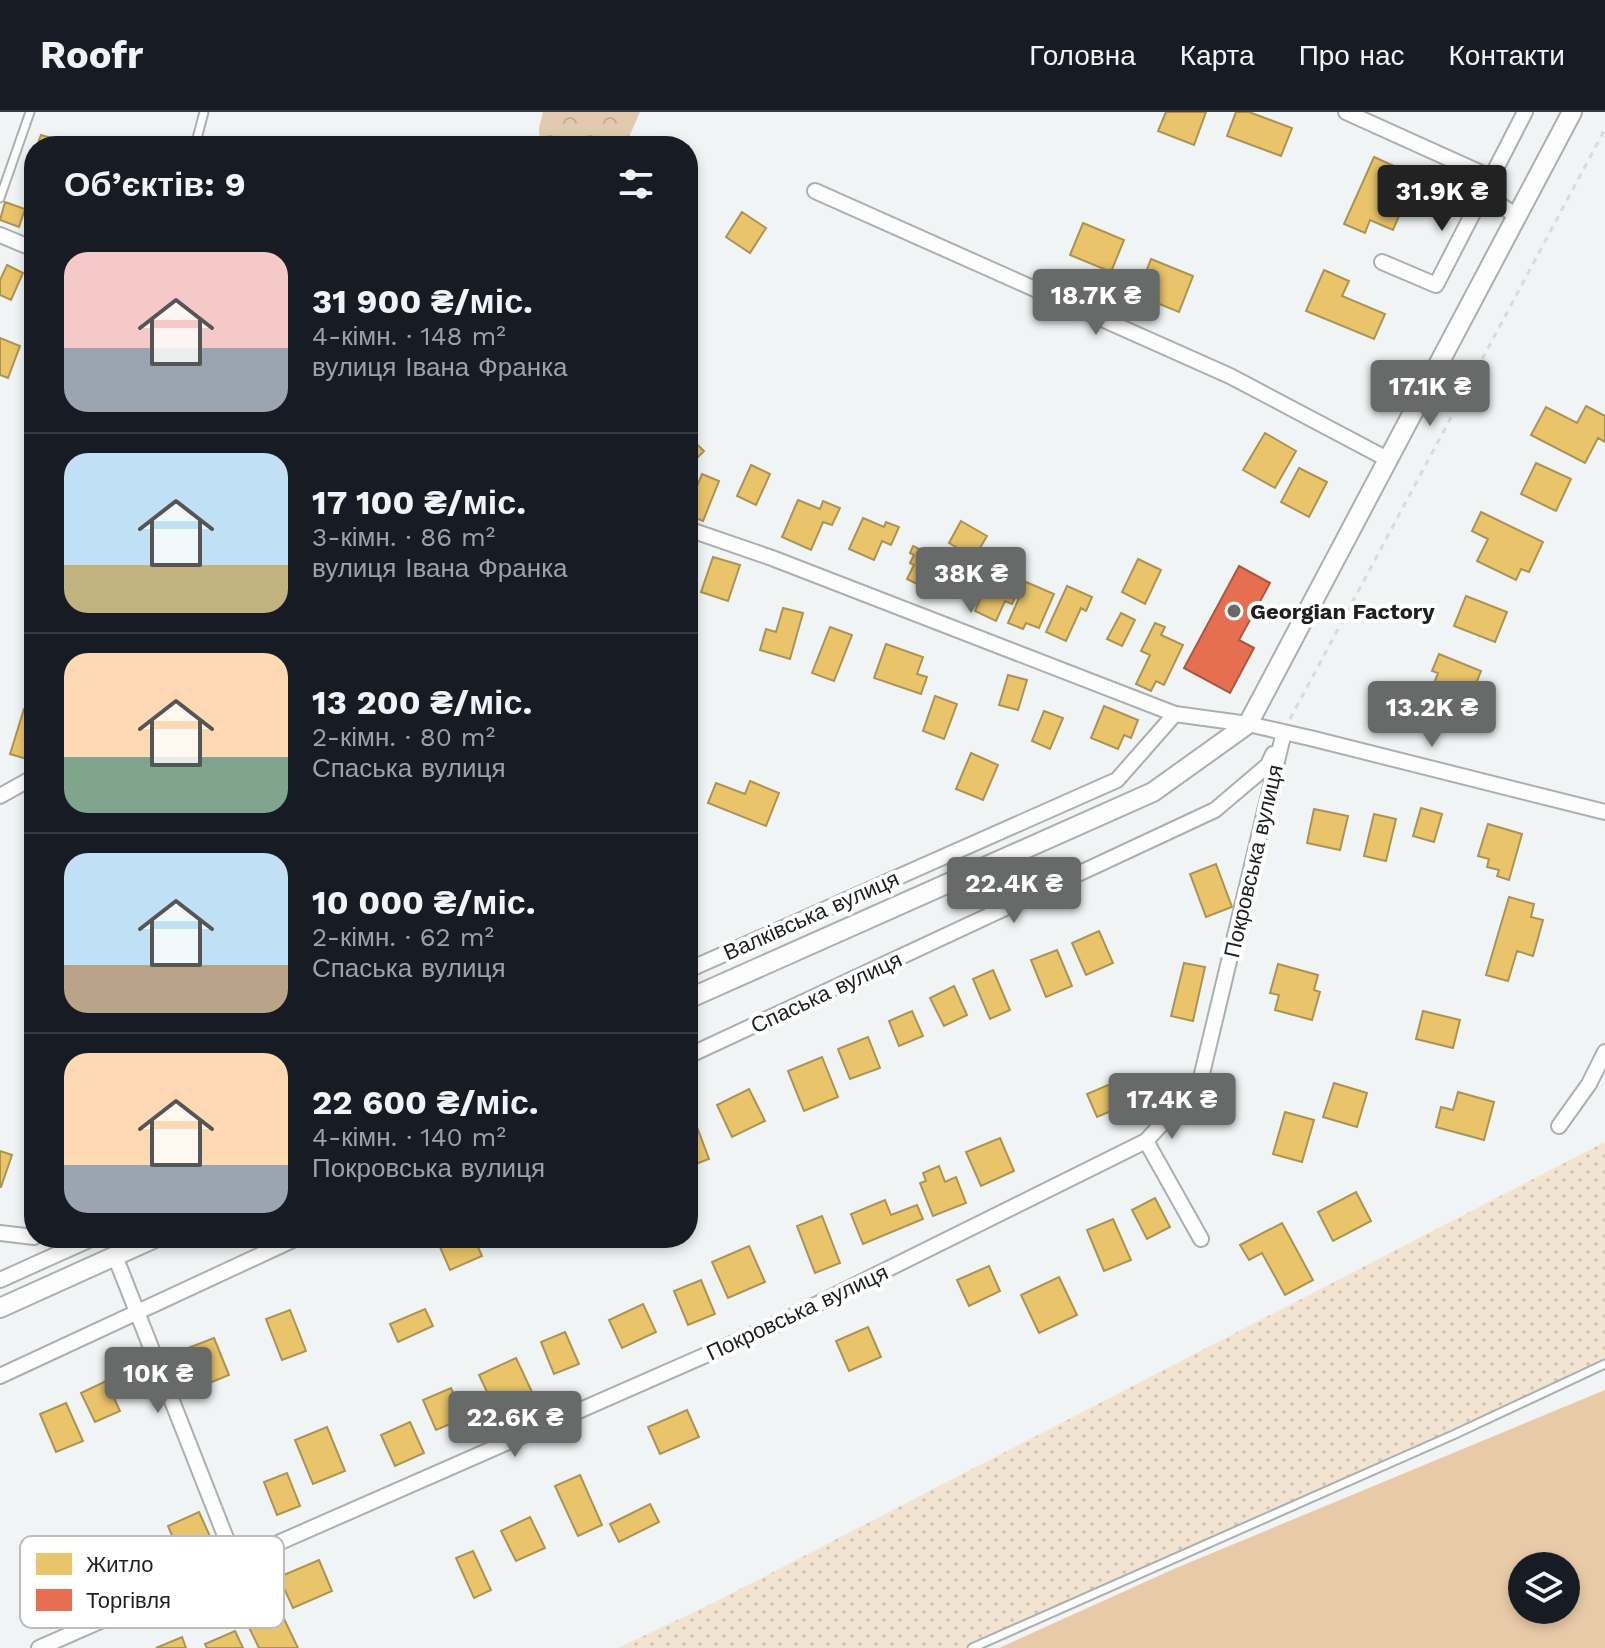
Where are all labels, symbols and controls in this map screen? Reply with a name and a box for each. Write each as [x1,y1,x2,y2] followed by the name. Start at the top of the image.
[40,33,143,77] text: Roofr
[1029,39,1136,72] text: Головна
[1180,39,1255,72] text: Карта
[1299,39,1405,72] text: Про нас
[1449,39,1565,72] text: Контакти
[614,162,658,206] icon: filters
[64,164,246,204] text: Об’єктів: 9
[1368,165,1516,233] pin: 31.9K ₴
[1396,176,1488,206] text: 31.9K ₴
[1022,269,1170,337] pin: 18.7K ₴
[1051,280,1141,310] text: 18.7K ₴
[312,281,533,321] text: 31 900 ₴/міс.
[128,284,224,380] icon: home
[312,321,506,351] text: 4-кімн. · 148 m²
[312,352,568,382] text: вулиця Івана Франка
[1356,360,1504,428] pin: 17.1K ₴
[1389,371,1471,401] text: 17.1K ₴
[312,482,526,522] text: 17 100 ₴/міс.
[128,485,224,581] icon: home
[312,522,495,552] text: 3-кімн. · 86 m²
[915,547,1027,615] pin: 38K ₴
[312,553,568,583] text: вулиця Івана Франка
[934,558,1008,588] text: 38K ₴
[1250,599,1435,624] place label: Georgian Factory
[1225,602,1243,620] marker: Georgian Factory
[1358,681,1506,749] pin: 13.2K ₴
[312,682,532,722] text: 13 200 ₴/міс.
[128,685,224,781] icon: home
[1386,692,1478,722] text: 13.2K ₴
[312,722,495,752] text: 2-кімн. · 80 m²
[312,753,505,783] text: Спаська вулиця
[1219,762,1288,960] street label: Покровська вулиця
[940,857,1088,925] pin: 22.4K ₴
[720,866,903,965] street label: Валківська вулиця
[965,868,1063,898] text: 22.4K ₴
[312,882,536,922] text: 10 000 ₴/міс.
[128,885,224,981] icon: home
[312,922,494,952] text: 2-кімн. · 62 m²
[747,947,906,1038] street label: Спаська вулиця
[312,953,505,983] text: Спаська вулиця
[1098,1073,1246,1141] pin: 17.4K ₴
[312,1082,539,1122] text: 22 600 ₴/міс.
[1127,1084,1217,1114] text: 17.4K ₴
[128,1085,224,1181] icon: home
[312,1122,506,1152] text: 4-кімн. · 140 m²
[312,1153,545,1183] text: Покровська вулиця
[703,1259,892,1365] street label: Покровська вулиця
[102,1347,214,1415] pin: 10K ₴
[123,1358,193,1388] text: 10K ₴
[441,1391,589,1459] pin: 22.6K ₴
[466,1402,564,1432] text: 22.6K ₴
[20,1536,284,1628] legend
[86,1552,154,1577] text: Житло
[1508,1552,1580,1624] map controls
[1508,1552,1580,1624] button: layers
[86,1588,171,1613] text: Торгівля

